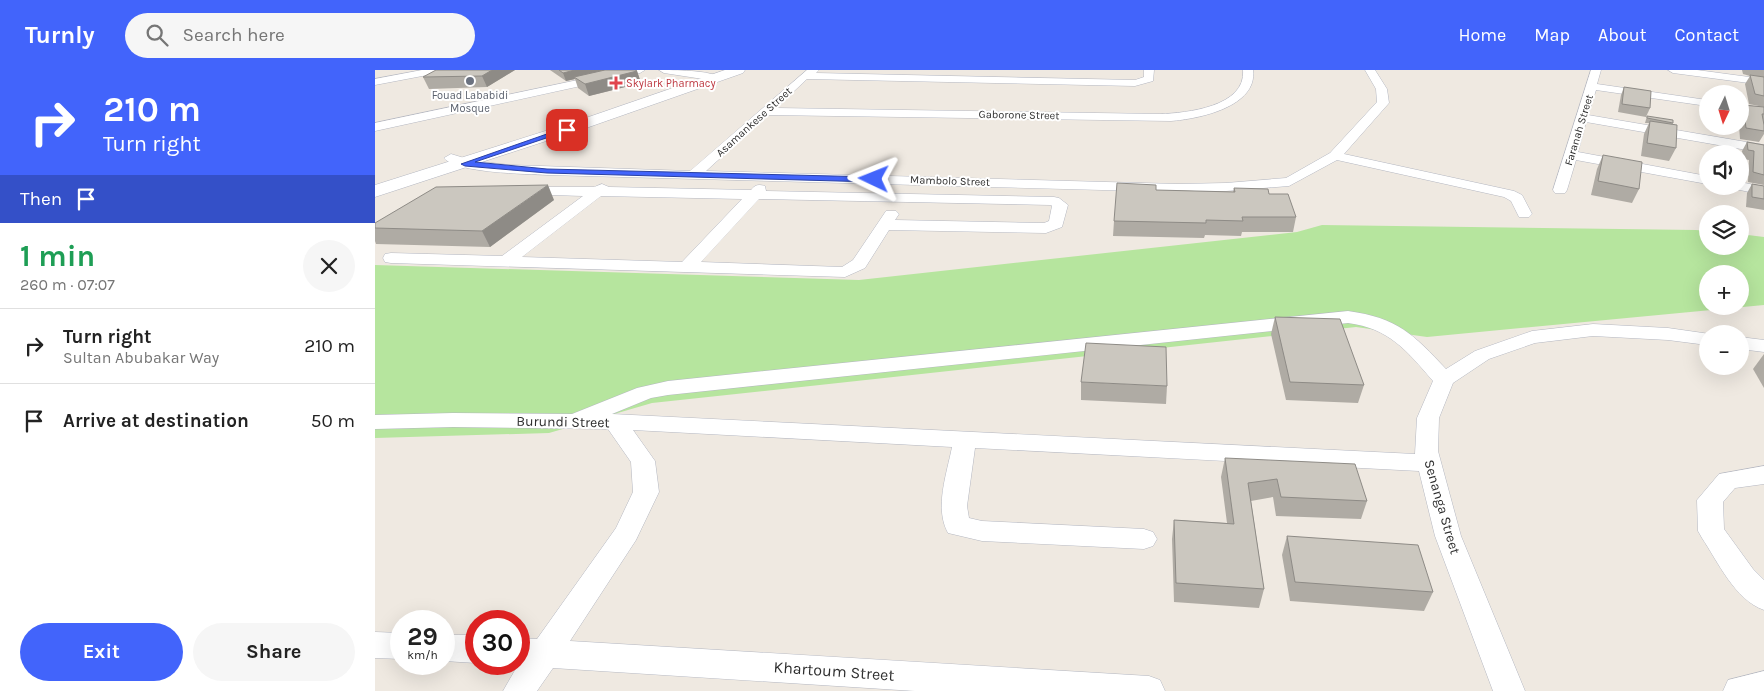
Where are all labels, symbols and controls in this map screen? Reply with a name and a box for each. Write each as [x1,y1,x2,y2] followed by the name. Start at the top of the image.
[125,13,475,58] search box
[25,21,95,49] text: Turnly
[143,21,171,49] icon: search
[183,24,285,46] text: Search here
[1458,24,1506,46] text: Home
[1534,24,1570,46] text: Map
[1598,24,1647,46] text: About
[1675,24,1739,46] text: Contact
[464,75,476,87] marker: Fouad Lababidi Mosque
[610,77,622,89] marker: Skylark Pharmacy
[626,77,716,90] place label: Skylark Pharmacy
[714,85,794,159] street label: Asamankese Street
[1699,85,1749,135] north arrow
[1699,85,1749,375] map controls
[103,89,201,130] text: 210 m
[432,89,508,115] place label: Fouad Lababidi Mosque
[20,90,85,155] icon: right
[1562,93,1596,167] street label: Faranah Street
[979,108,1059,122] street label: Gaborone Street
[546,109,588,151] pin
[553,116,581,144] icon: arrive
[103,131,201,157] text: Turn right
[1699,145,1749,195] button: sound
[847,152,899,204] position arrow
[910,173,990,189] street label: Mambolo Street
[72,185,100,213] icon: arrive
[20,188,62,210] text: Then
[1699,205,1749,255] button: layers
[20,238,95,274] text: 1 min
[303,240,355,292] button: close
[1699,265,1749,315] button: +
[20,275,115,294] text: 260 m · 07:07
[1699,325,1749,375] button: −
[63,326,152,348] text: Turn right
[20,332,48,360] icon: right
[304,335,355,357] text: 210 m
[63,348,219,367] text: Sultan Abubakar Way
[20,407,48,435] icon: arrive
[63,410,249,432] text: Arrive at destination
[311,410,355,432] text: 50 m
[516,413,610,431] street label: Burundi Street
[1420,458,1464,556] street label: Senanga Street
[465,610,530,675] speed limit sign: 30
[407,622,438,651] text: 29
[20,623,183,681] button: Exit
[193,623,355,681] button: Share
[407,648,438,662] text: km/h
[773,657,895,685] street label: Khartoum Street

